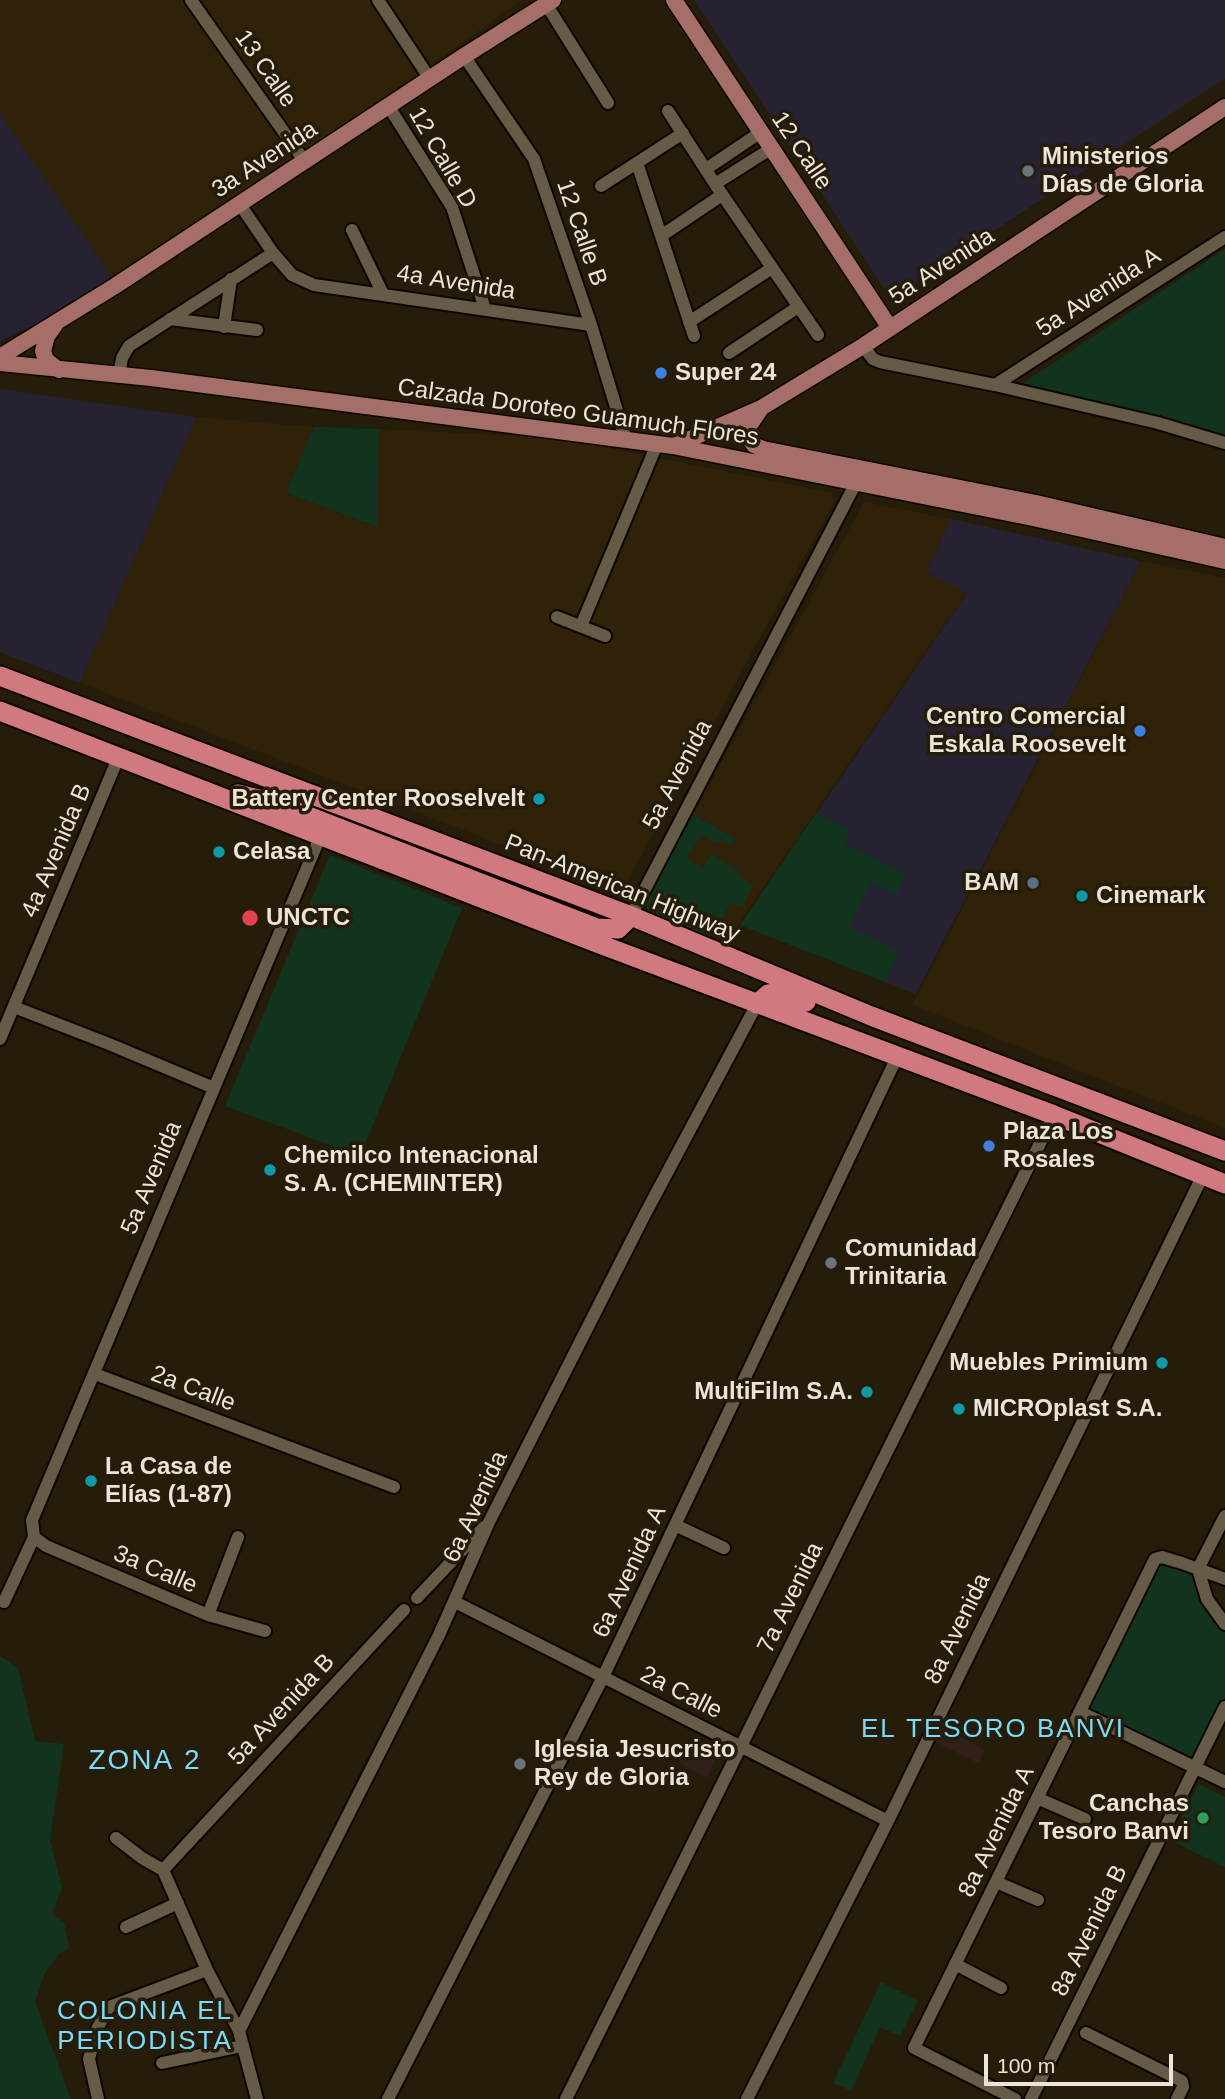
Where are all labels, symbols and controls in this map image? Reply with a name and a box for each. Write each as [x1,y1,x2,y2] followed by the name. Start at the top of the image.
[228,25,302,113] street label: 13 Calle
[402,102,482,214] street label: 12 Calle D
[764,106,838,196] street label: 12 Calle
[207,115,323,205] street label: 3a Avenida
[1042,143,1203,199] place label: Ministerios Días de Gloria
[1020,163,1036,179] marker: Ministerios Días de Gloria
[549,176,613,290] street label: 12 Calle B
[884,222,1000,312] street label: 5a Avenida
[1031,242,1167,344] street label: 5a Avenida A
[395,259,517,307] street label: 4a Avenida
[675,359,776,387] place label: Super 24
[653,365,669,381] marker: Super 24
[396,373,760,453] street label: Calzada Doroteo Guamuch Flores
[926,703,1126,759] place label: Centro Comercial Eskala Roosevelt
[637,715,719,835] street label: 5a Avenida
[1132,723,1148,739] marker: Centro Comercial Eskala Roosevelt
[16,780,98,922] street label: 4a Avenida B
[232,785,525,813] place label: Battery Center Rooselvelt
[531,791,547,807] marker: Battery Center Rooselvelt
[500,829,744,949] street label: Pan-American Highway
[233,838,310,866] place label: Celasa
[211,844,227,860] marker: Celasa
[964,869,1019,897] place label: BAM
[1025,875,1041,891] marker: BAM
[1096,882,1205,910] place label: Cinemark
[1074,888,1090,904] marker: Cinemark
[266,904,350,932] place label: UNCTC
[240,908,260,928] marker: UNCTC
[115,1117,189,1239] street label: 5a Avenida
[1003,1118,1114,1174] place label: Plaza Los Rosales
[981,1138,997,1154] marker: Plaza Los Rosales
[284,1142,539,1198] place label: Chemilco Intenacional S. A. (CHEMINTER)
[262,1162,278,1178] marker: Chemilco Intenacional S. A. (CHEMINTER)
[845,1235,977,1291] place label: Comunidad Trinitaria
[823,1255,839,1271] marker: Comunidad Trinitaria
[949,1349,1148,1377] place label: Muebles Primium
[1154,1355,1170,1371] marker: Muebles Primium
[147,1360,239,1418] street label: 2a Calle
[694,1378,853,1406] place label: MultiFilm S.A.
[859,1384,875,1400] marker: MultiFilm S.A.
[973,1395,1162,1423] place label: MICROplast S.A.
[951,1401,967,1417] marker: MICROplast S.A.
[438,1447,514,1567] street label: 6a Avenida
[105,1453,232,1509] place label: La Casa de Elías (1-87)
[83,1473,99,1489] marker: La Casa de Elías (1-87)
[587,1501,673,1643] street label: 6a Avenida A
[752,1538,830,1658] street label: 7a Avenida
[109,1540,201,1600] street label: 3a Calle
[919,1569,997,1689] street label: 8a Avenida
[223,1648,341,1772] street label: 5a Avenida B
[635,1660,727,1726] street label: 2a Calle
[863,1714,1123,1746] district label: EL TESORO BANVI
[534,1736,735,1792] place label: Iglesia Jesucristo Rey de Gloria
[89,1744,201,1778] district label: ZONA 2
[512,1756,528,1772] marker: Iglesia Jesucristo Rey de Gloria
[953,1762,1041,1902] street label: 8a Avenida A
[1039,1790,1189,1846] place label: Canchas Tesoro Banvi
[1195,1810,1211,1826] marker: Canchas Tesoro Banvi
[1046,1861,1134,2001] street label: 8a Avenida B
[58,1996,232,2058] district label: COLONIA EL PERIODISTA
[987,2039,1176,2084] scale bar
[997,2054,1055,2077] text: 100 m

